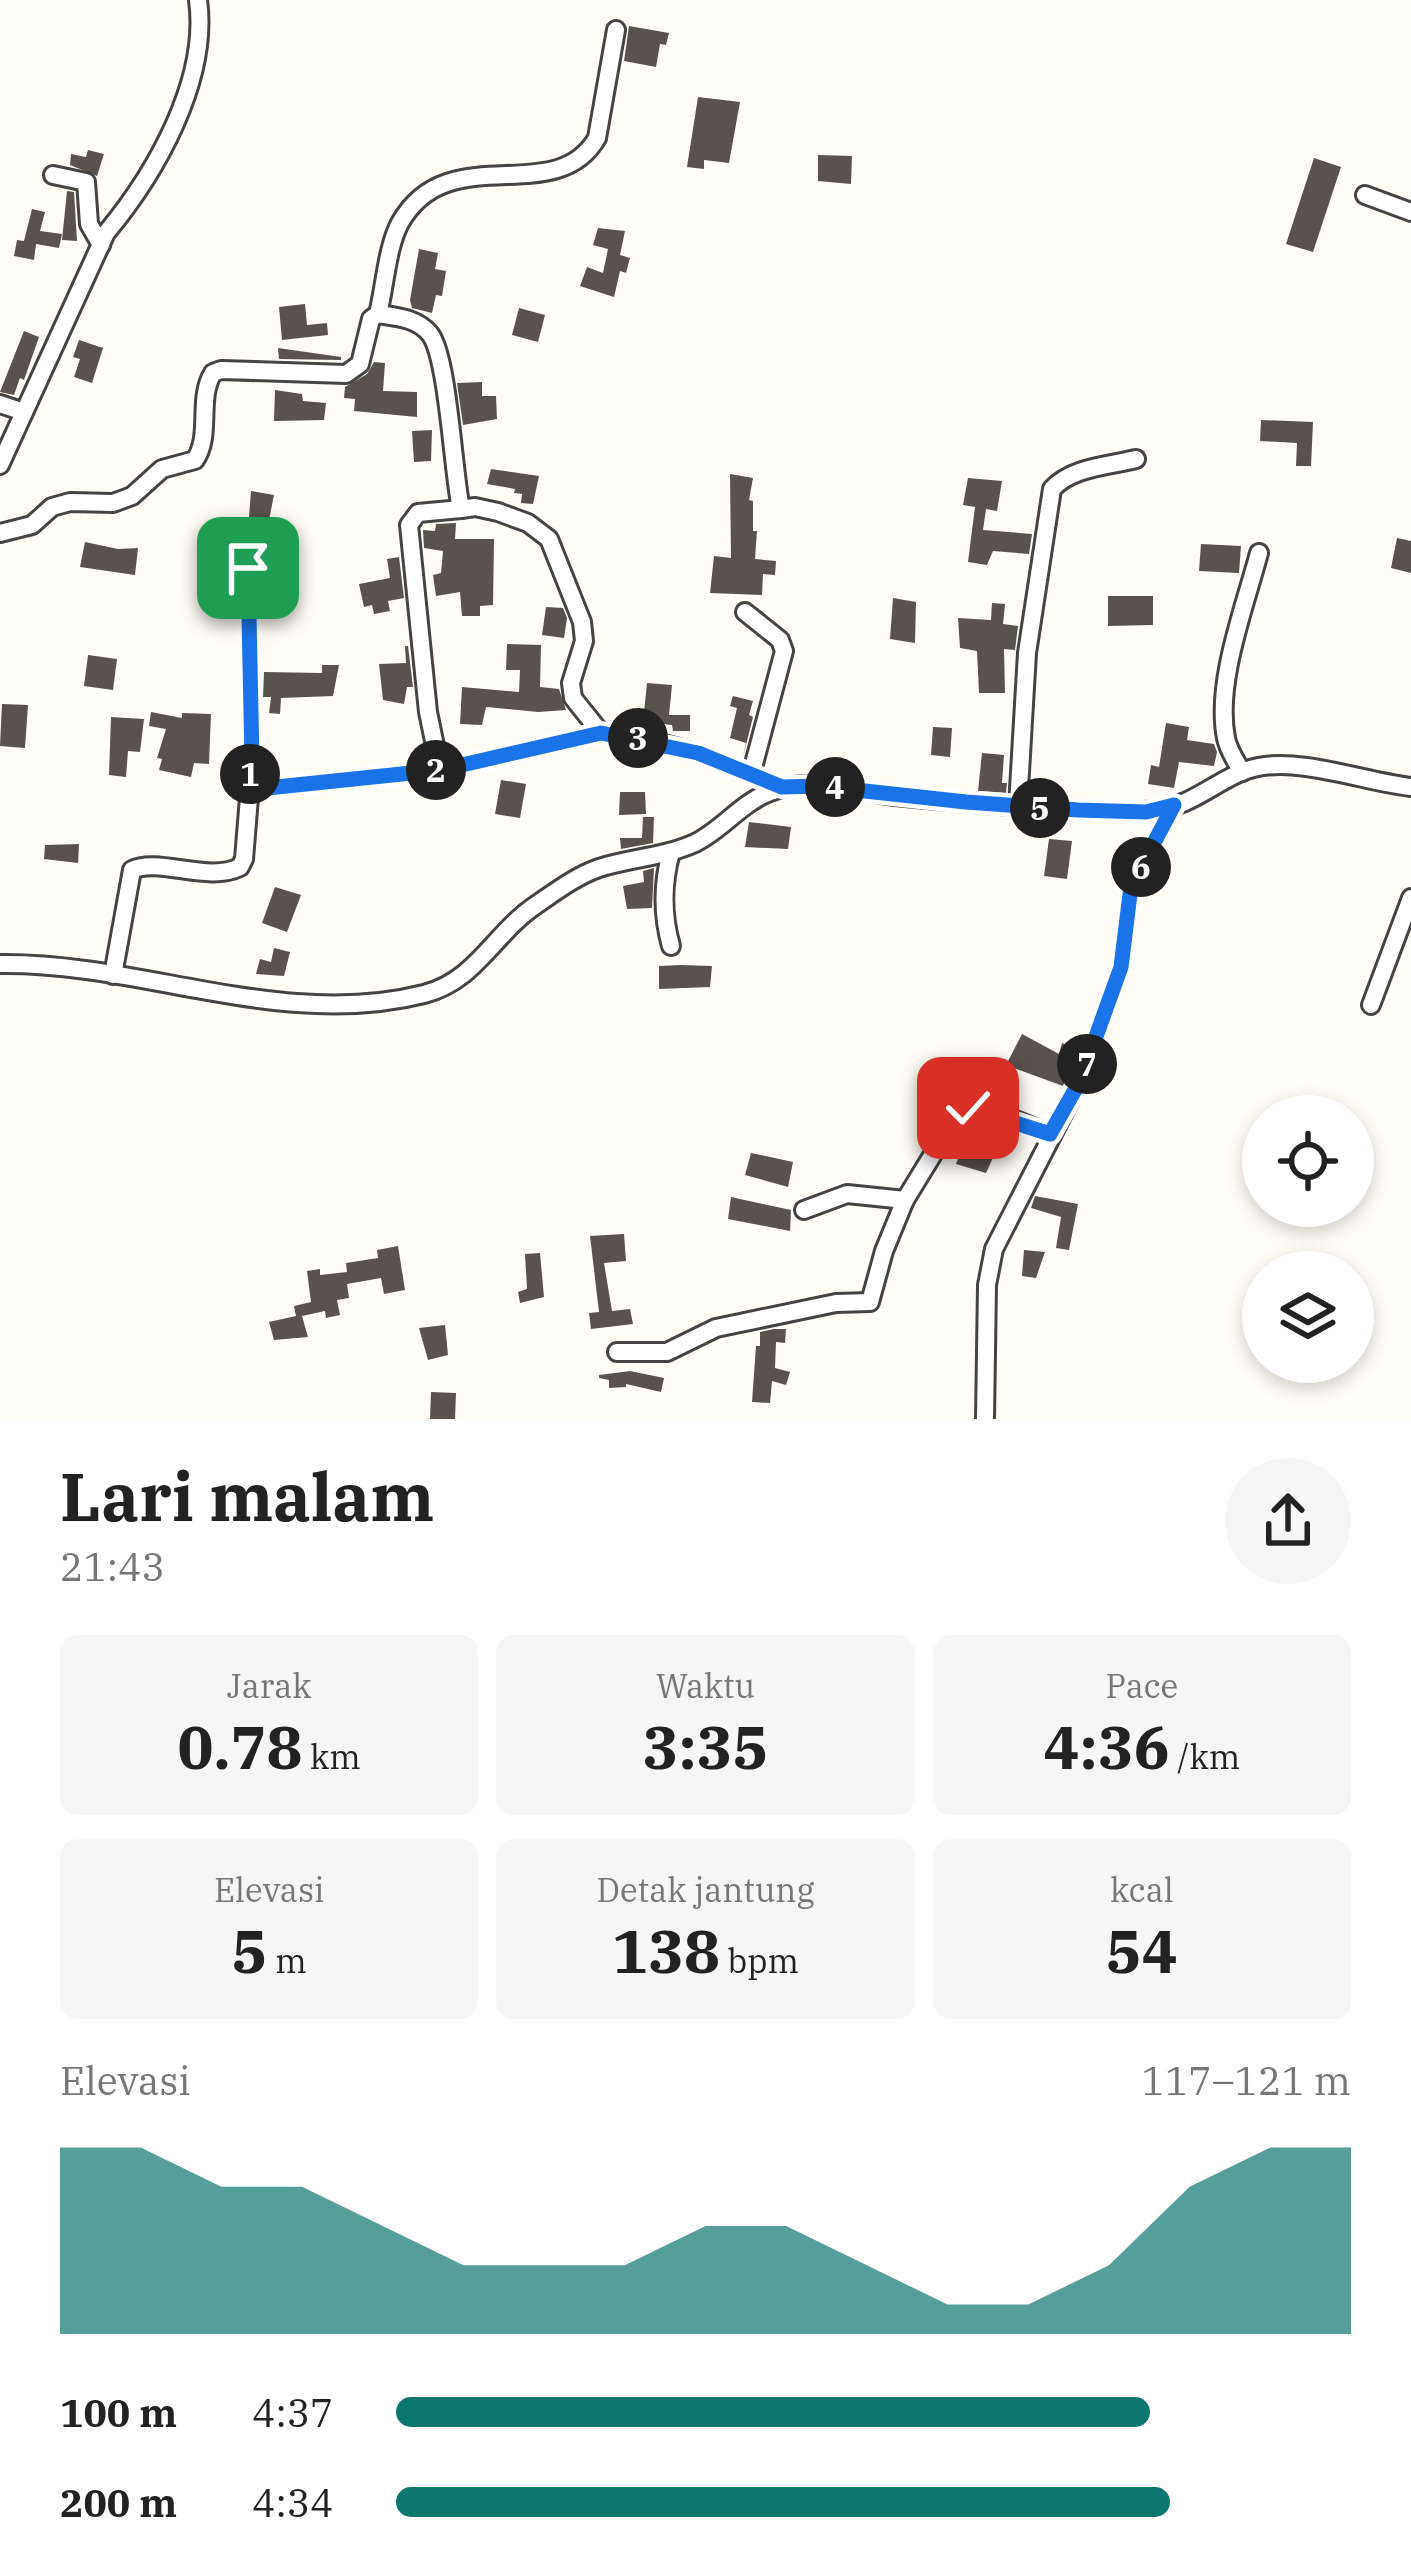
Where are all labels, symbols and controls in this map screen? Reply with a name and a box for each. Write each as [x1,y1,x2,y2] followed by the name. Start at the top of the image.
[197,517,299,619] pin
[215,535,281,601] icon: arrive
[608,708,668,768] pin: 3
[628,716,648,759] text: 3
[406,740,466,800] pin: 2
[220,744,280,804] pin: 1
[426,748,446,791] text: 2
[240,752,260,795] text: 1
[805,757,865,817] pin: 4
[825,765,845,808] text: 4
[1010,778,1070,838] pin: 5
[1030,786,1050,829] text: 5
[1111,837,1171,897] pin: 6
[1131,845,1151,888] text: 6
[1057,1034,1117,1094] pin: 7
[1077,1042,1097,1085] text: 7
[917,1057,1019,1159] pin
[935,1075,1001,1141] icon: check
[1242,1095,1374,1383] map controls
[1242,1095,1374,1227] button: locate
[1242,1251,1374,1383] button: layers
[60,1453,434,1539] text: Lari malam
[1225,1458,1351,1584] button: share
[60,1541,165,1592] text: 21:43
[227,1664,312,1707] text: Jarak
[656,1664,755,1707] text: Waktu
[1106,1664,1178,1707] text: Pace
[178,1707,302,1786] text: 0.78
[642,1707,769,1786] text: 3:35
[1044,1707,1170,1786] text: 4:36
[302,1735,361,1778] text: km
[1170,1735,1240,1778] text: /km
[214,1868,324,1911] text: Elevasi
[597,1868,814,1911] text: Detak jantung
[1110,1868,1174,1911] text: kcal
[232,1911,268,1990] text: 5
[612,1911,720,1990] text: 138
[1106,1911,1178,1990] text: 54
[268,1939,307,1982] text: m
[720,1939,799,1982] text: bpm
[60,2055,191,2106] text: Elevasi
[1141,2055,1351,2106] text: 117–121 m
[60,2387,177,2438] text: 100 m
[252,2387,333,2438] text: 4:37
[60,2477,177,2528] text: 200 m
[252,2477,333,2528] text: 4:34

